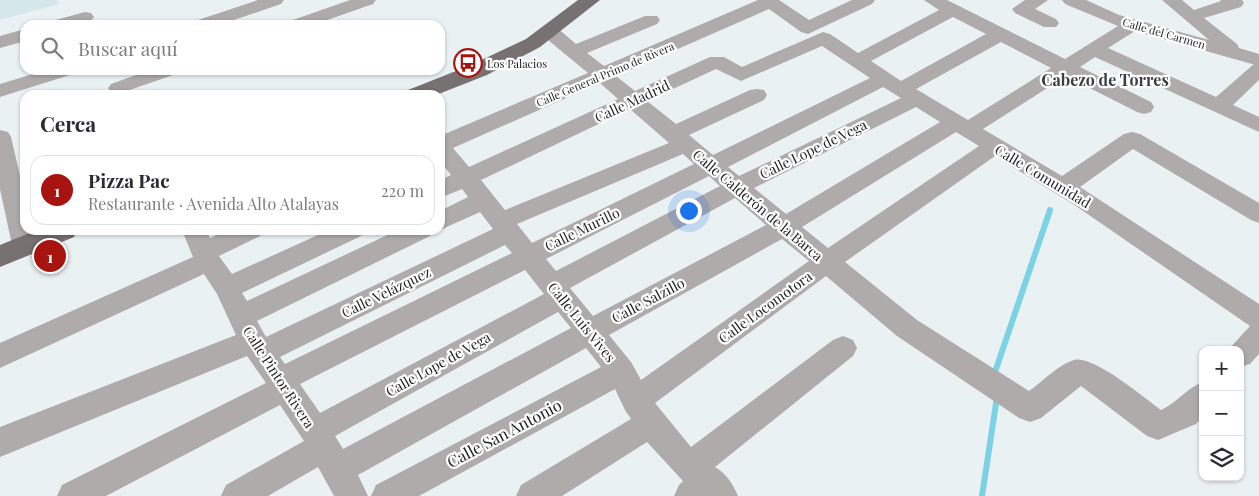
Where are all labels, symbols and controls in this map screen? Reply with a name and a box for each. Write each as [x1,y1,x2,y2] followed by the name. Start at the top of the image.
[1121,14,1207,52] street label: Calle del Carmen
[20,20,445,75] search box
[38,34,66,62] icon: search
[78,35,178,61] text: Buscar aquí
[534,38,677,110] street label: Calle General Primo de Rivera
[453,48,483,78] bus stop icon: Los Palacios
[487,56,547,71] place label: Los Palacios
[1041,69,1169,90] district label: Cabezo de Torres
[591,75,673,127] street label: Calle Madrid
[40,109,96,137] text: Cerca
[756,115,870,183] street label: Calle Lope de Vega
[992,140,1094,212] street label: Calle Comunidad
[689,145,827,265] street label: Calle Calderón de la Barca
[88,167,170,193] text: Pizza Pac
[54,180,60,201] text: 1
[381,180,424,201] text: 220 m
[88,193,339,214] text: Restaurante · Avenida Alto Atalayas
[676,198,702,224] your location
[541,203,623,255] street label: Calle Murillo
[34,237,66,275] pin: 1
[338,262,434,322] street label: Calle Velázquez
[714,267,816,347] street label: Calle Locomotora
[608,273,688,327] street label: Calle Salzillo
[544,278,620,366] street label: Calle Luis Vives
[239,322,319,432] street label: Calle Pintor Rivera
[382,327,494,401] street label: Calle Lope de Vega
[1199,346,1244,481] map controls
[1199,346,1244,391] button: +
[1199,391,1244,436] button: −
[443,394,565,472] street label: Calle San Antonio
[1199,436,1244,481] button: layers

